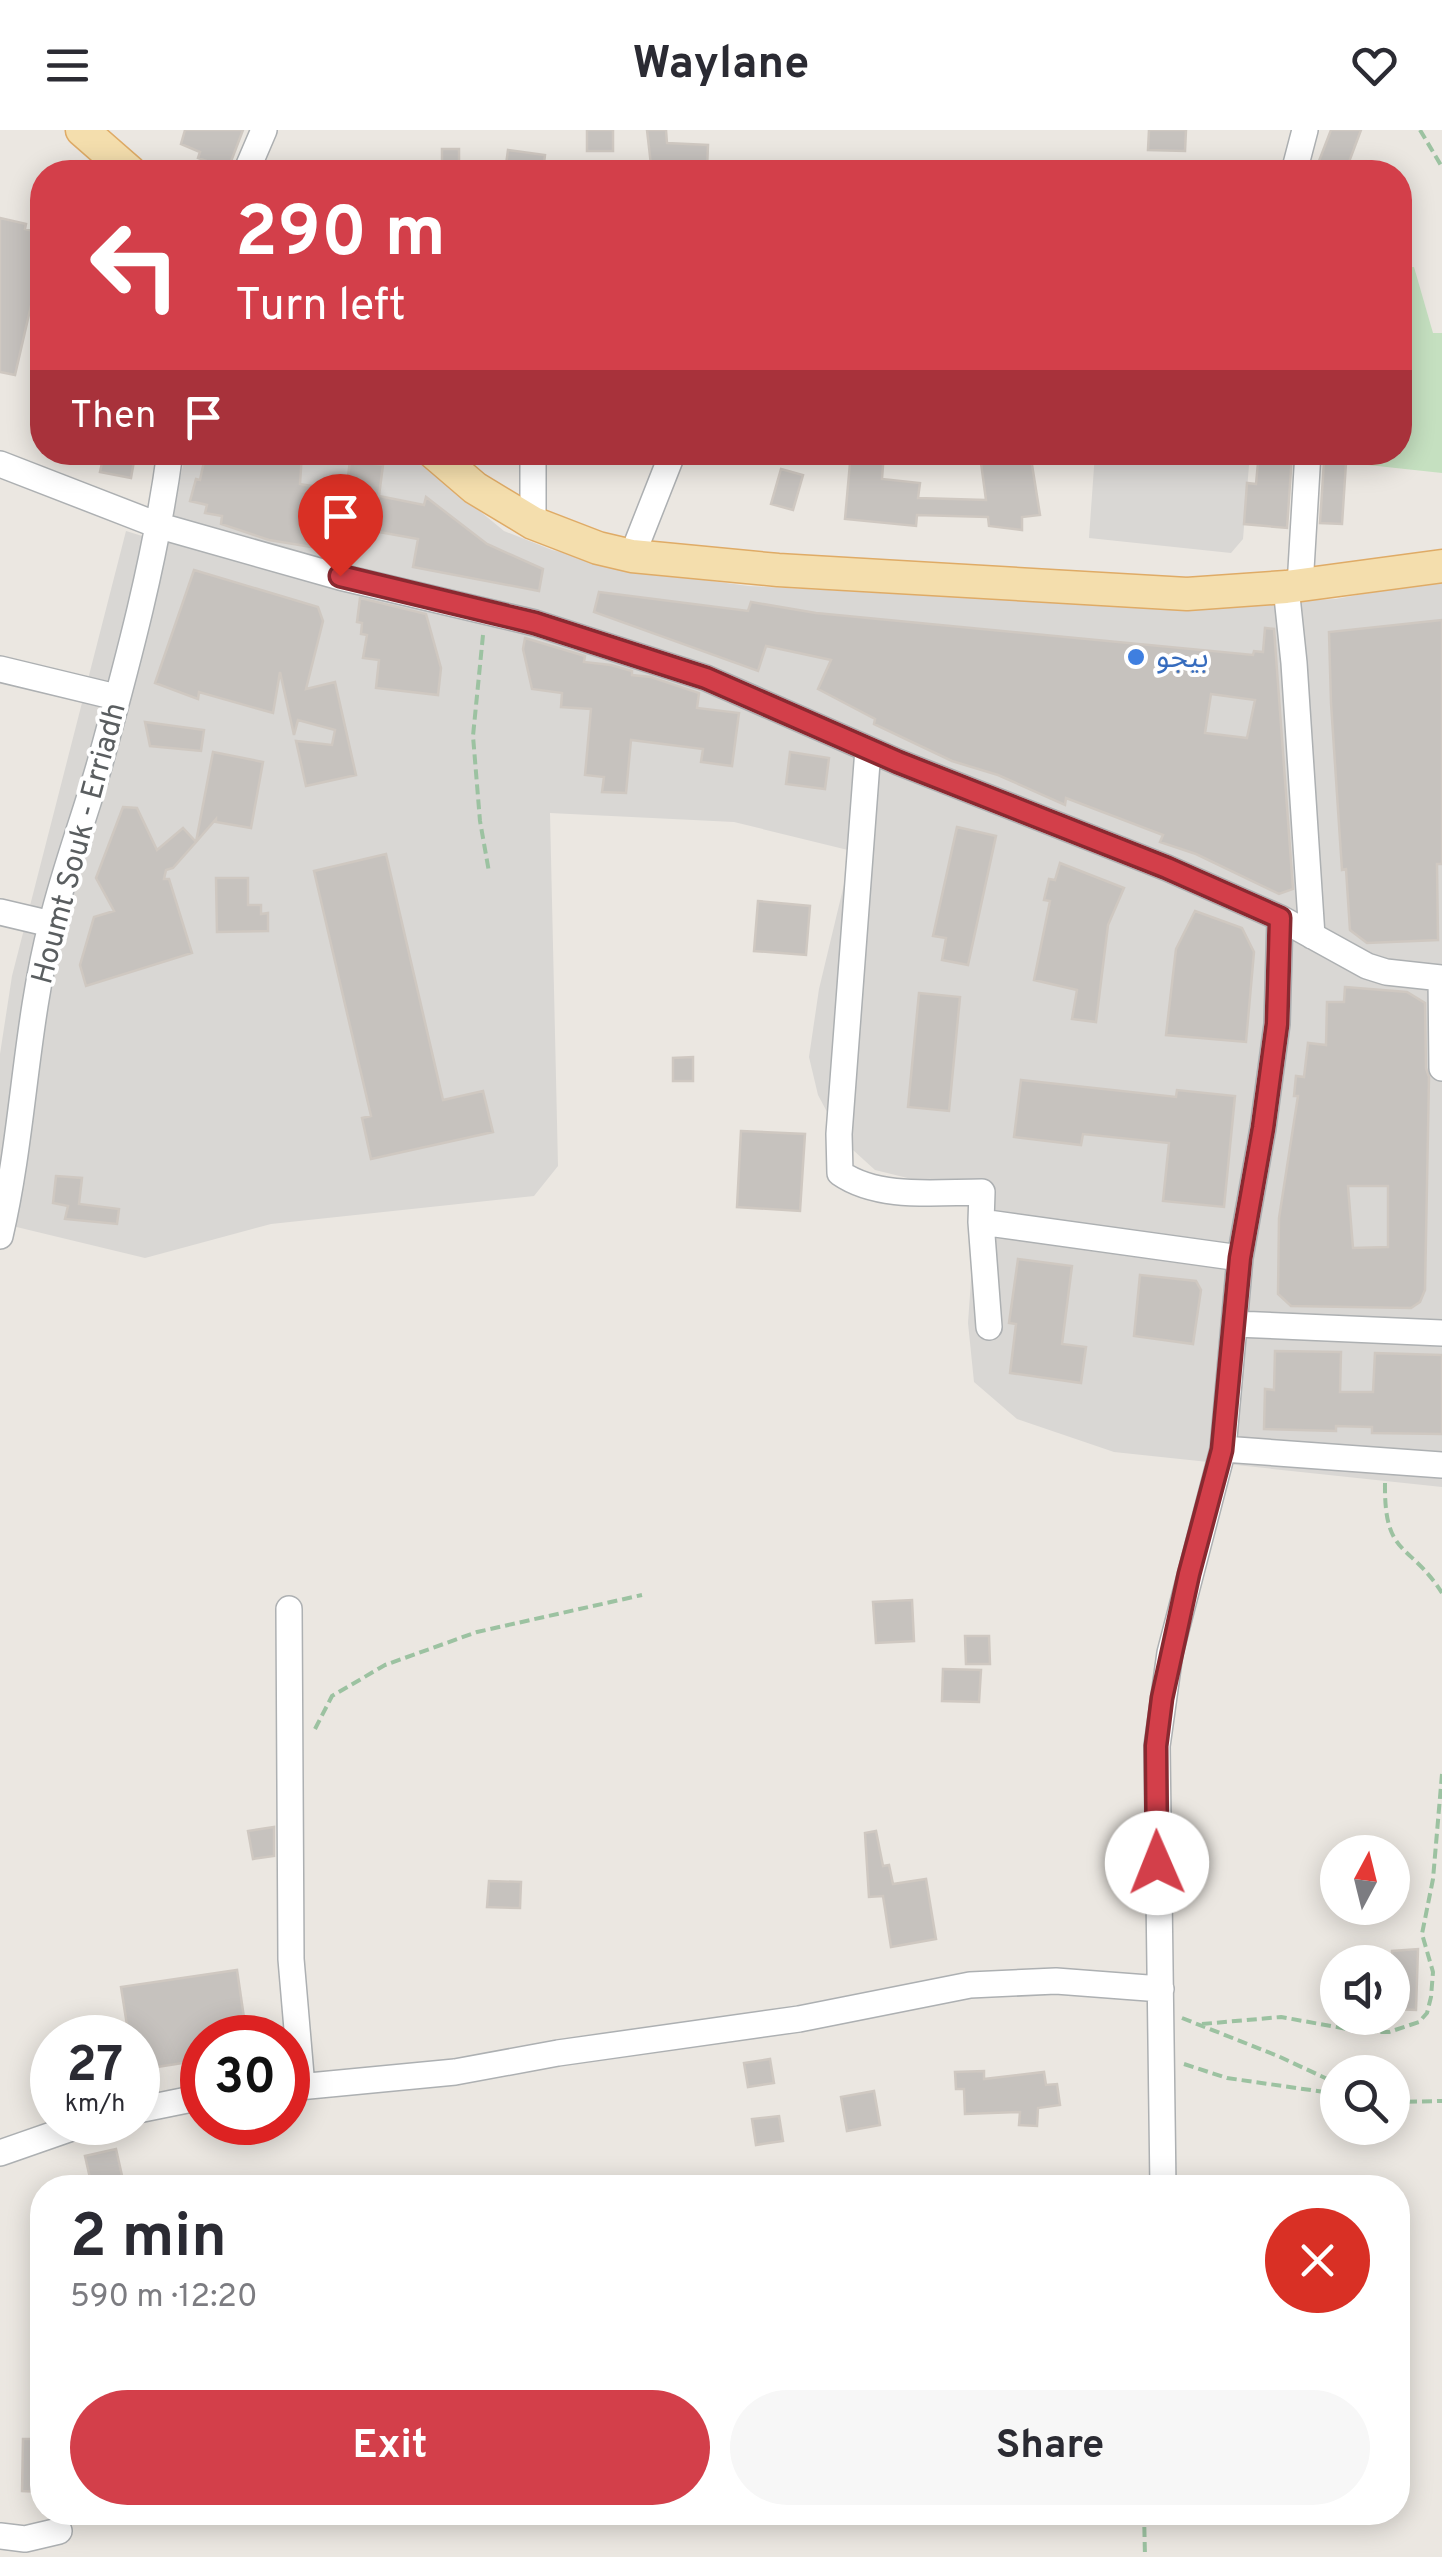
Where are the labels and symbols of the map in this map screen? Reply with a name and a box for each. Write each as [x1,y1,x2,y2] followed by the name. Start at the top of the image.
[298,474,383,577] pin
[1156,641,1209,678] place label: بيجو
[1125,646,1147,668] marker: بيجو
[25,699,136,988] street label: Houmt Souk - Erriadh
[1105,1811,1209,1915] position arrow
[1320,1835,1410,1925] north arrow
[180,2015,310,2145] speed limit sign: 30

